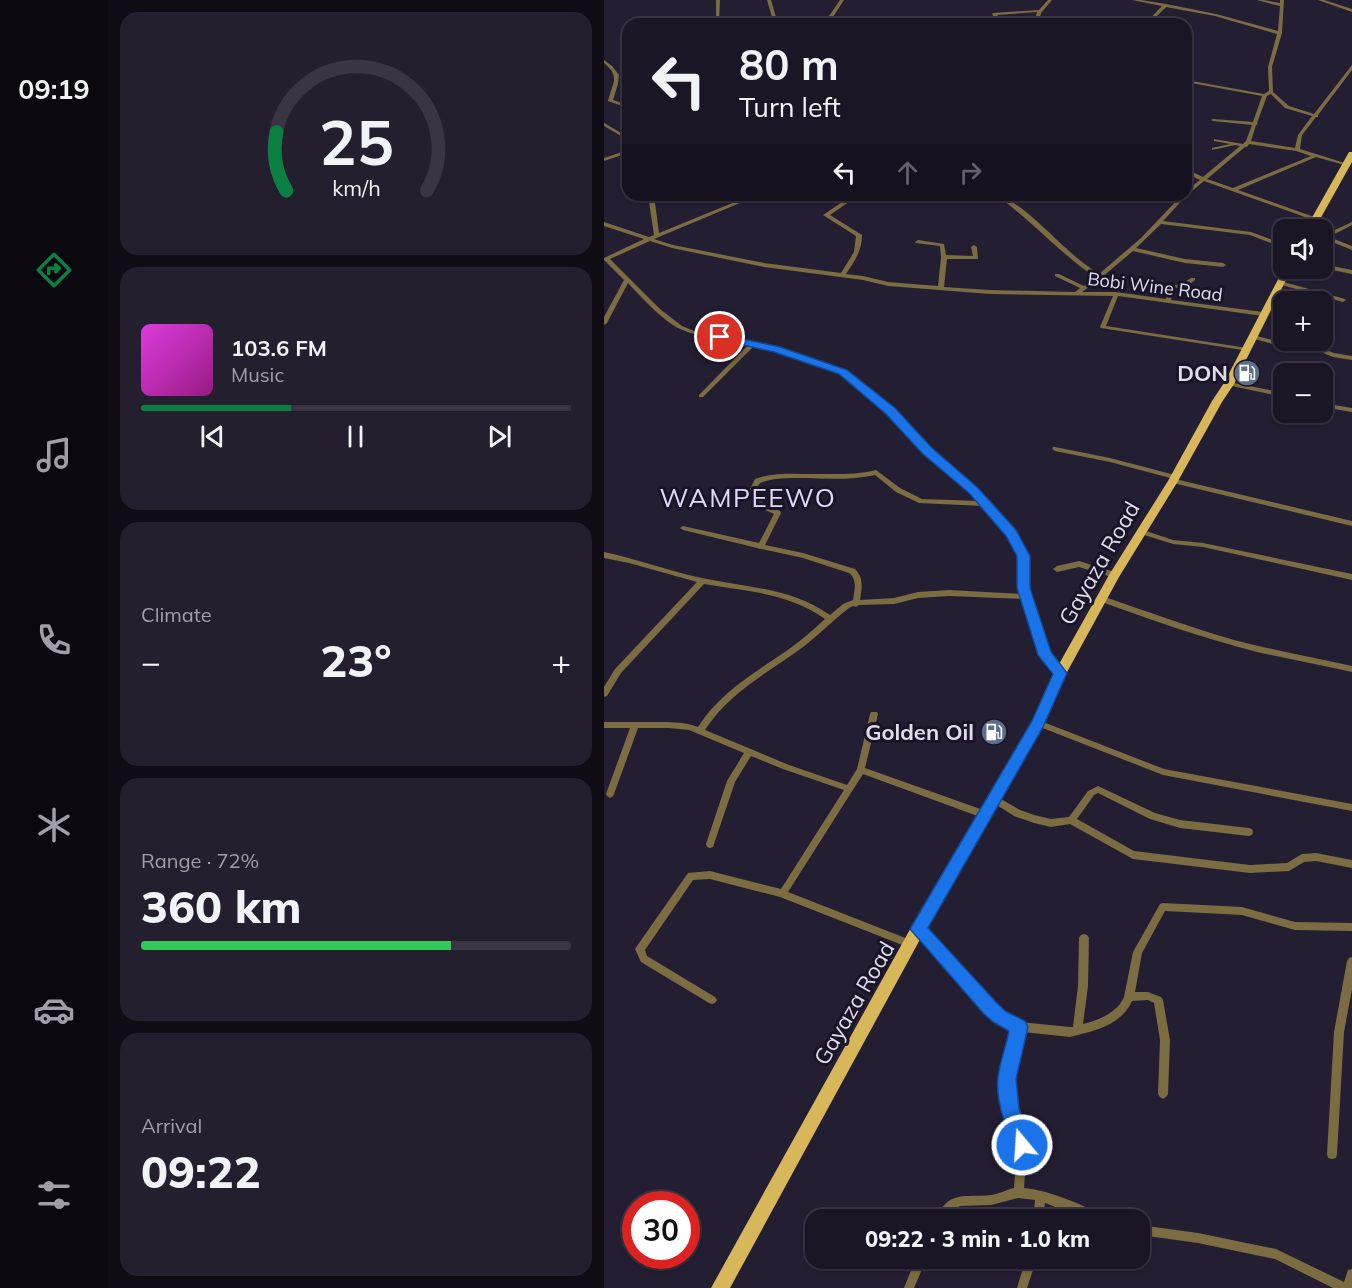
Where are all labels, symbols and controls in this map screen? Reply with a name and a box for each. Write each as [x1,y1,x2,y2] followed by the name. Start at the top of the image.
[739,38,839,91] text: 80 m
[640,42,718,120] icon: left
[18,72,90,106] text: 09:19
[739,90,841,124] text: Turn left
[319,102,393,181] text: 25
[828,156,861,189] icon: left
[891,156,924,189] icon: ahead
[954,156,987,189] icon: right
[332,174,380,201] text: km/h
[1273,219,1333,423] map controls
[1273,219,1333,279] button: sound
[33,249,75,291] icon: directions
[1086,267,1224,306] street label: Bobi Wine Road
[1273,291,1333,351] button: +
[694,311,745,362] pin
[703,320,736,353] icon: arrive
[231,334,327,362] text: 103.6 FM
[1232,358,1262,388] fuel station icon: DON
[1177,359,1228,387] place label: DON
[231,362,284,387] text: Music
[1273,363,1333,423] button: −
[196,420,229,453] icon: previous
[339,420,372,453] icon: pause
[483,420,516,453] icon: next
[33,434,75,476] icon: music
[660,481,836,514] district label: WAMPEEWO
[1052,496,1146,630] street label: Gayaza Road
[141,602,212,627] text: Climate
[33,619,75,661] icon: phone
[320,632,392,688] text: 23°
[141,641,161,682] text: −
[551,641,571,682] text: +
[979,717,1009,747] fuel station icon: Golden Oil
[865,718,974,746] place label: Golden Oil
[33,804,75,846] icon: climate
[141,848,259,873] text: Range · 72%
[141,878,302,934] text: 360 km
[807,936,901,1070] street label: Gayaza Road
[33,989,75,1031] icon: car
[141,1113,202,1138] text: Arrival
[990,1113,1054,1177] position arrow
[141,1143,261,1199] text: 09:22
[33,1174,75,1216] icon: filters
[622,1191,700,1269] speed limit sign: 30
[865,1225,1090,1253] text: 09:22 · 3 min · 1.0 km

